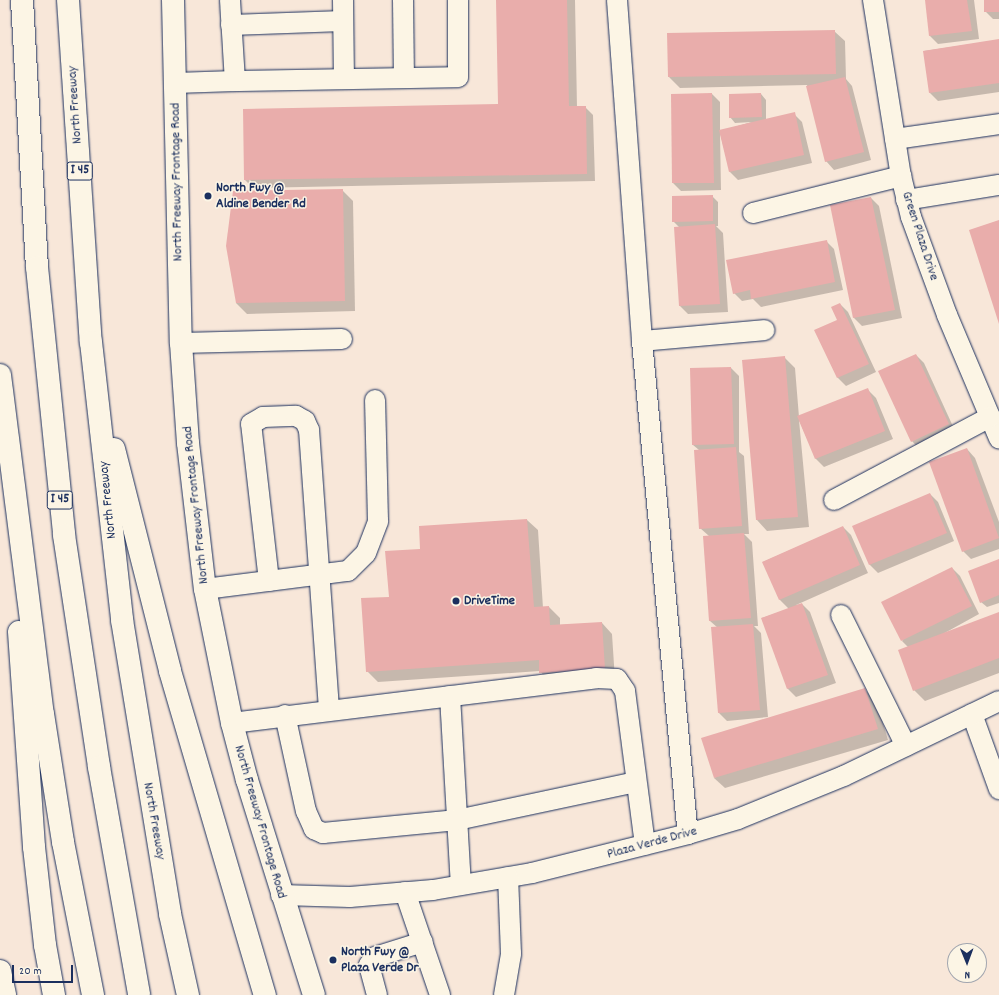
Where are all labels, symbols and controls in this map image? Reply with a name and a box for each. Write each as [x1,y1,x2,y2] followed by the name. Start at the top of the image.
[64,65,86,145] street label: North Freeway
[167,102,187,262] street label: North Freeway Frontage Road
[66,160,94,182] road number: I 45
[216,180,306,212] place label: North Fwy @ Aldine Bender Rd
[898,189,942,283] street label: Green Plaza Drive
[203,191,213,201] marker: North Fwy @ Aldine Bender Rd
[179,425,213,585] street label: North Freeway Frontage Road
[96,460,120,540] street label: North Freeway
[46,489,74,511] road number: I 45
[464,593,515,609] place label: DriveTime
[451,596,461,606] marker: DriveTime
[230,743,290,901] street label: North Freeway Frontage Road
[139,781,169,861] street label: North Freeway
[605,823,699,863] street label: Plaza Verde Drive
[947,943,987,983] north arrow
[341,944,419,976] place label: North Fwy @ Plaza Verde Dr
[328,955,338,965] marker: North Fwy @ Plaza Verde Dr
[14,957,75,983] scale bar
[19,963,42,980] text: 20 m
[964,966,970,982] text: N

